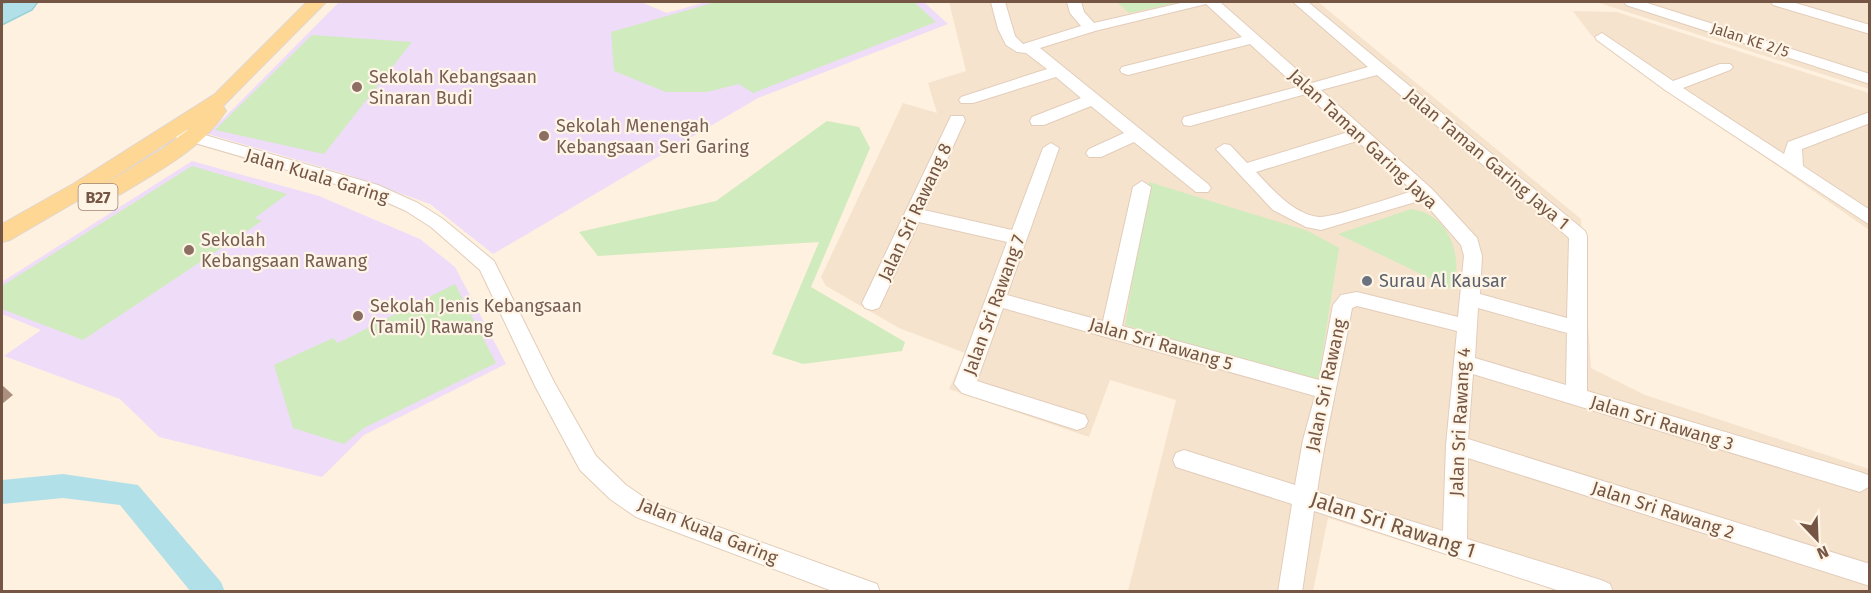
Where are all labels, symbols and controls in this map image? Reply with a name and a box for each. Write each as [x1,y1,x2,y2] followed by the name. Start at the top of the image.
[1709,19,1791,61] street label: Jalan KE 2/5
[1284,64,1442,214] street label: Jalan Taman Garing Jaya
[369,66,537,109] place label: Sekolah Kebangsaan Sinaran Budi
[350,80,364,94] marker: Sekolah Kebangsaan Sinaran Budi
[1400,84,1574,234] street label: Jalan Taman Garing Jaya 1
[556,115,749,158] place label: Sekolah Menengah Kebangsaan Seri Garing
[537,129,551,143] marker: Sekolah Menengah Kebangsaan Seri Garing
[873,140,957,284] street label: Jalan Sri Rawang 8
[243,144,392,208] street label: Jalan Kuala Garing
[78,184,118,210] road number: B27
[201,229,368,272] place label: Sekolah Kebangsaan Rawang
[958,232,1030,378] street label: Jalan Sri Rawang 7
[182,243,196,257] marker: Sekolah Kebangsaan Rawang
[1379,270,1507,292] place label: Surau Al Kausar
[1360,274,1374,288] marker: Surau Al Kausar
[370,295,582,338] place label: Sekolah Jenis Kebangsaan (Tamil) Rawang
[351,309,365,323] marker: Sekolah Jenis Kebangsaan (Tamil) Rawang
[1087,313,1235,375] street label: Jalan Sri Rawang 5
[1301,316,1351,453] street label: Jalan Sri Rawang
[1445,347,1475,497] street label: Jalan Sri Rawang 4
[1588,391,1736,455] street label: Jalan Sri Rawang 3
[1589,477,1737,543] street label: Jalan Sri Rawang 2
[1307,486,1479,564] street label: Jalan Sri Rawang 1
[635,493,782,569] street label: Jalan Kuala Garing
[1787,509,1847,569] north arrow
[1814,542,1831,563] text: N

